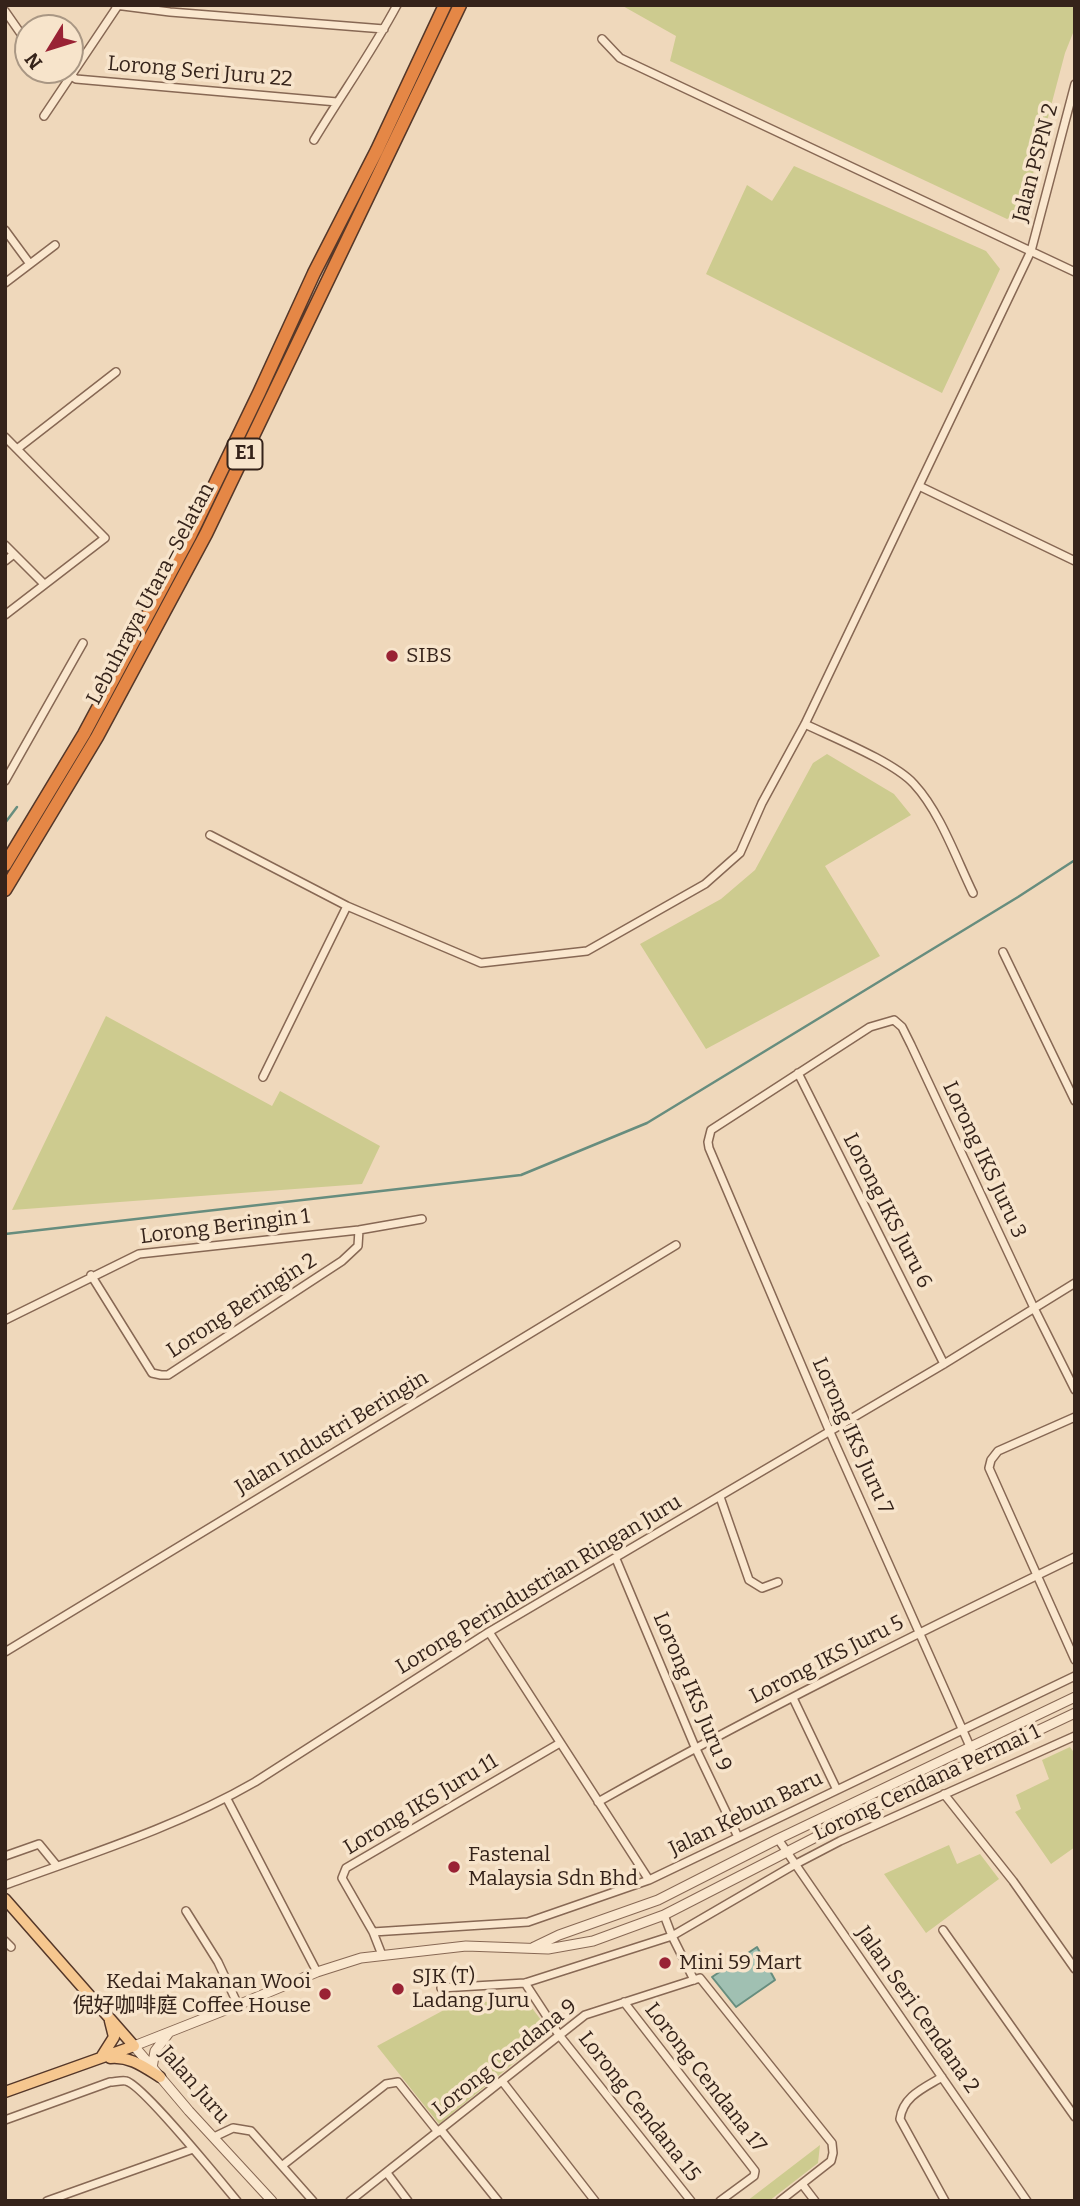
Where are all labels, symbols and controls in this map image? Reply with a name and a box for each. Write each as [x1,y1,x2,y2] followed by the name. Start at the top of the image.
[14,14,84,84] north arrow
[20,48,47,74] text: N
[106,51,294,93] street label: Lorong Seri Juru 22
[1008,101,1064,225] street label: Jalan PSPN 2
[228,438,262,470] road number: E1
[82,479,220,709] street label: Lebuhraya Utara–Selatan
[406,643,452,669] place label: SIBS
[384,648,400,664] marker: SIBS
[937,1078,1031,1242] street label: Lorong IKS Juru 3
[837,1129,937,1293] street label: Lorong IKS Juru 6
[139,1204,311,1250] street label: Lorong Beringin 1
[162,1248,322,1364] street label: Lorong Beringin 2
[806,1354,898,1518] street label: Lorong IKS Juru 7
[231,1365,433,1501] street label: Jalan Industri Beringin
[392,1490,686,1680] street label: Lorong Perindustrian Ringan Juru
[647,1609,737,1775] street label: Lorong IKS Juru 9
[746,1610,908,1710] street label: Lorong IKS Juru 5
[810,1719,1044,1847] street label: Lorong Cendana Permai 1
[339,1749,503,1861] street label: Lorong IKS Juru 11
[665,1766,827,1862] street label: Jalan Kebun Baru
[468,1842,638,1892] place label: Fastenal Malaysia Sdn Bhd
[446,1859,462,1875] marker: Fastenal Malaysia Sdn Bhd
[850,1922,984,2098] street label: Jalan Seri Cendana 2
[679,1950,802,1976] place label: Mini 59 Mart
[657,1955,673,1971] marker: Mini 59 Mart
[412,1964,530,2014] place label: SJK (T) Ladang Juru
[73,1969,311,2019] place label: Kedai Makanan Wooi 倪好咖啡庭 Coffee House
[390,1981,406,1997] marker: SJK (T) Ladang Juru
[317,1986,333,2002] marker: Kedai Makanan Wooi 倪好咖啡庭 Coffee House
[428,1994,582,2122] street label: Lorong Cendana 9
[639,1998,771,2158] street label: Lorong Cendana 17
[573,2027,705,2187] street label: Lorong Cendana 15
[153,2041,235,2129] street label: Jalan Juru

